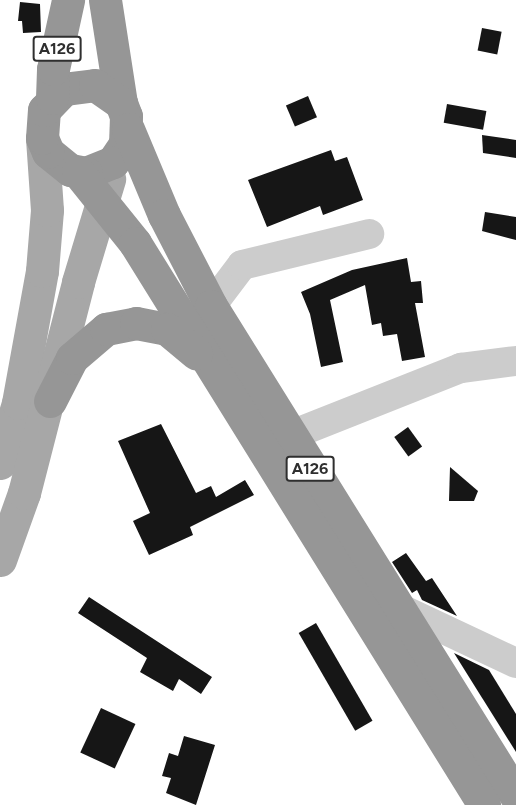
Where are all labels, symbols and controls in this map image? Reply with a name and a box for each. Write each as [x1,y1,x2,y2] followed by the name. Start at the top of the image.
[32,36,82,62] road number: A126
[284,456,336,482] road number: A126

